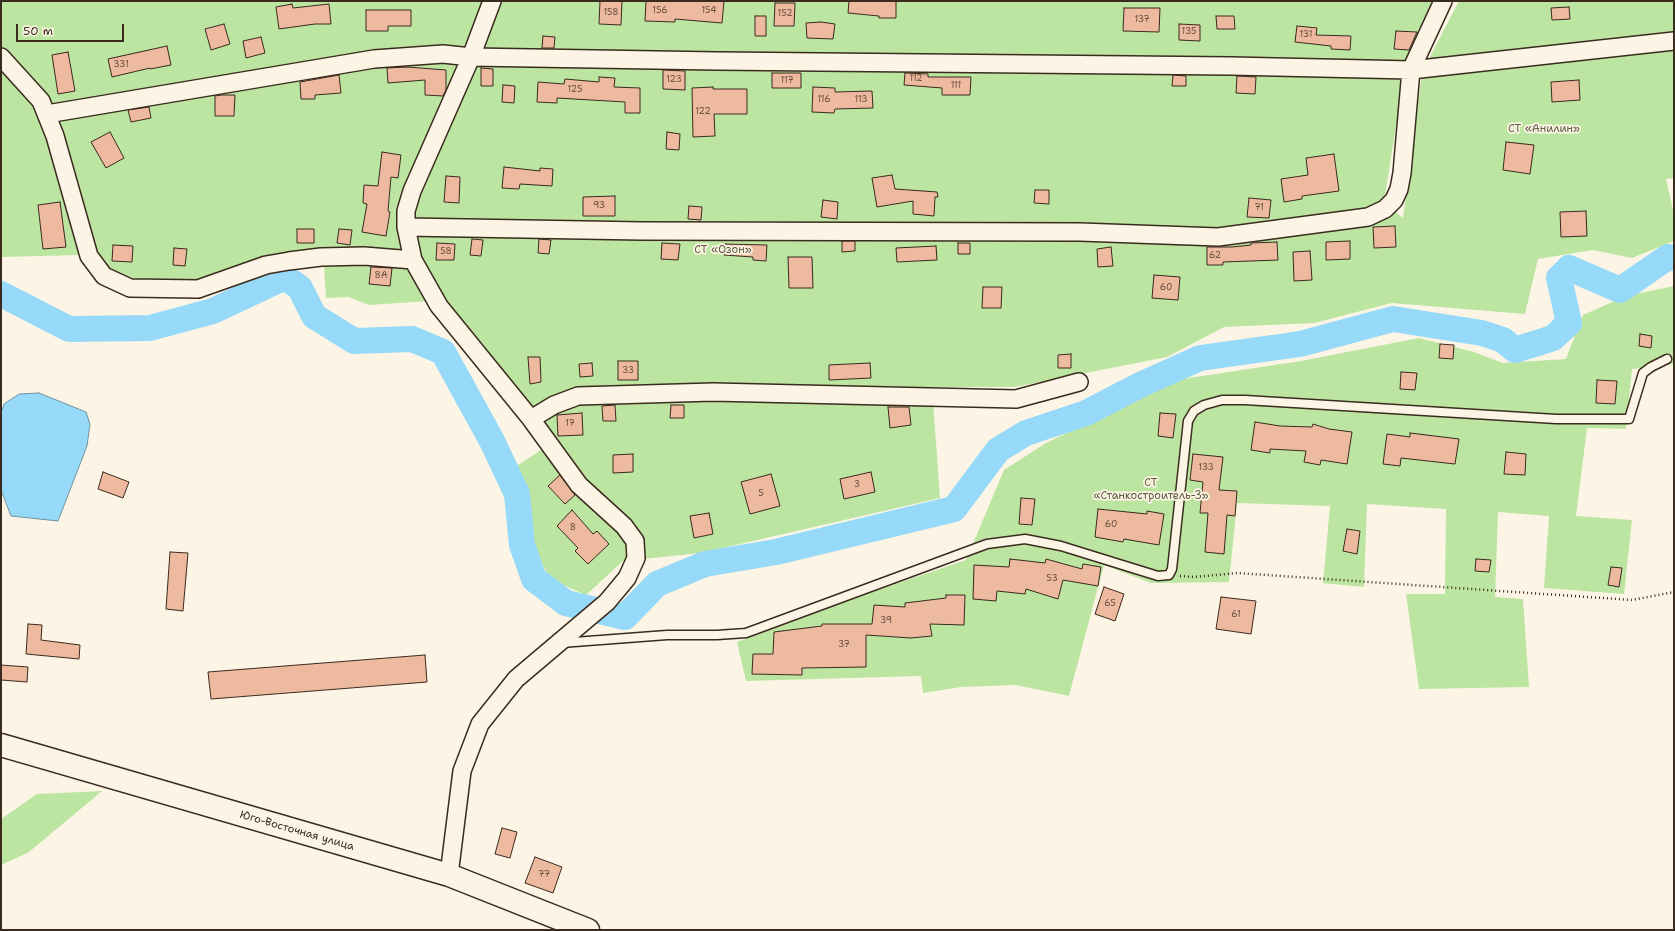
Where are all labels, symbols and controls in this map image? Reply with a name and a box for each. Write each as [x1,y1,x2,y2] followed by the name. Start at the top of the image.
[652,6,668,16] house number: 156
[701,6,717,16] house number: 154
[603,8,619,18] house number: 158
[778,9,792,19] house number: 152
[1134,15,1150,25] house number: 137
[18,16,126,42] scale bar
[23,23,53,39] text: 50 m
[1182,27,1196,37] house number: 135
[1300,30,1312,40] house number: 131
[113,60,129,70] house number: 331
[909,74,923,84] house number: 112
[666,75,682,85] house number: 123
[780,76,794,86] house number: 117
[951,81,961,91] house number: 111
[568,85,582,95] house number: 125
[817,95,831,105] house number: 116
[854,95,868,105] house number: 113
[695,107,711,117] house number: 122
[1508,122,1580,136] park label: СТ «Анилин»
[593,201,605,211] house number: 93
[1254,203,1264,213] house number: 71
[694,243,752,257] park label: СТ «Озон»
[440,247,452,257] house number: 58
[1209,251,1221,261] house number: 62
[375,271,387,281] house number: 8А
[1160,283,1172,293] house number: 60
[622,366,634,376] house number: 33
[565,419,575,429] house number: 17
[1198,463,1214,473] house number: 133
[1093,476,1209,502] park label: СТ «Станкостроитель-3»
[854,480,860,490] house number: 3
[758,489,764,499] house number: 5
[1105,520,1117,530] house number: 60
[570,523,576,533] house number: 8
[1046,574,1058,584] house number: 53
[1104,599,1116,609] house number: 65
[1231,610,1241,620] house number: 61
[880,616,892,626] house number: 39
[838,640,850,650] house number: 37
[238,808,356,854] street label: Юго-Восточная улица
[538,870,550,880] house number: 77

